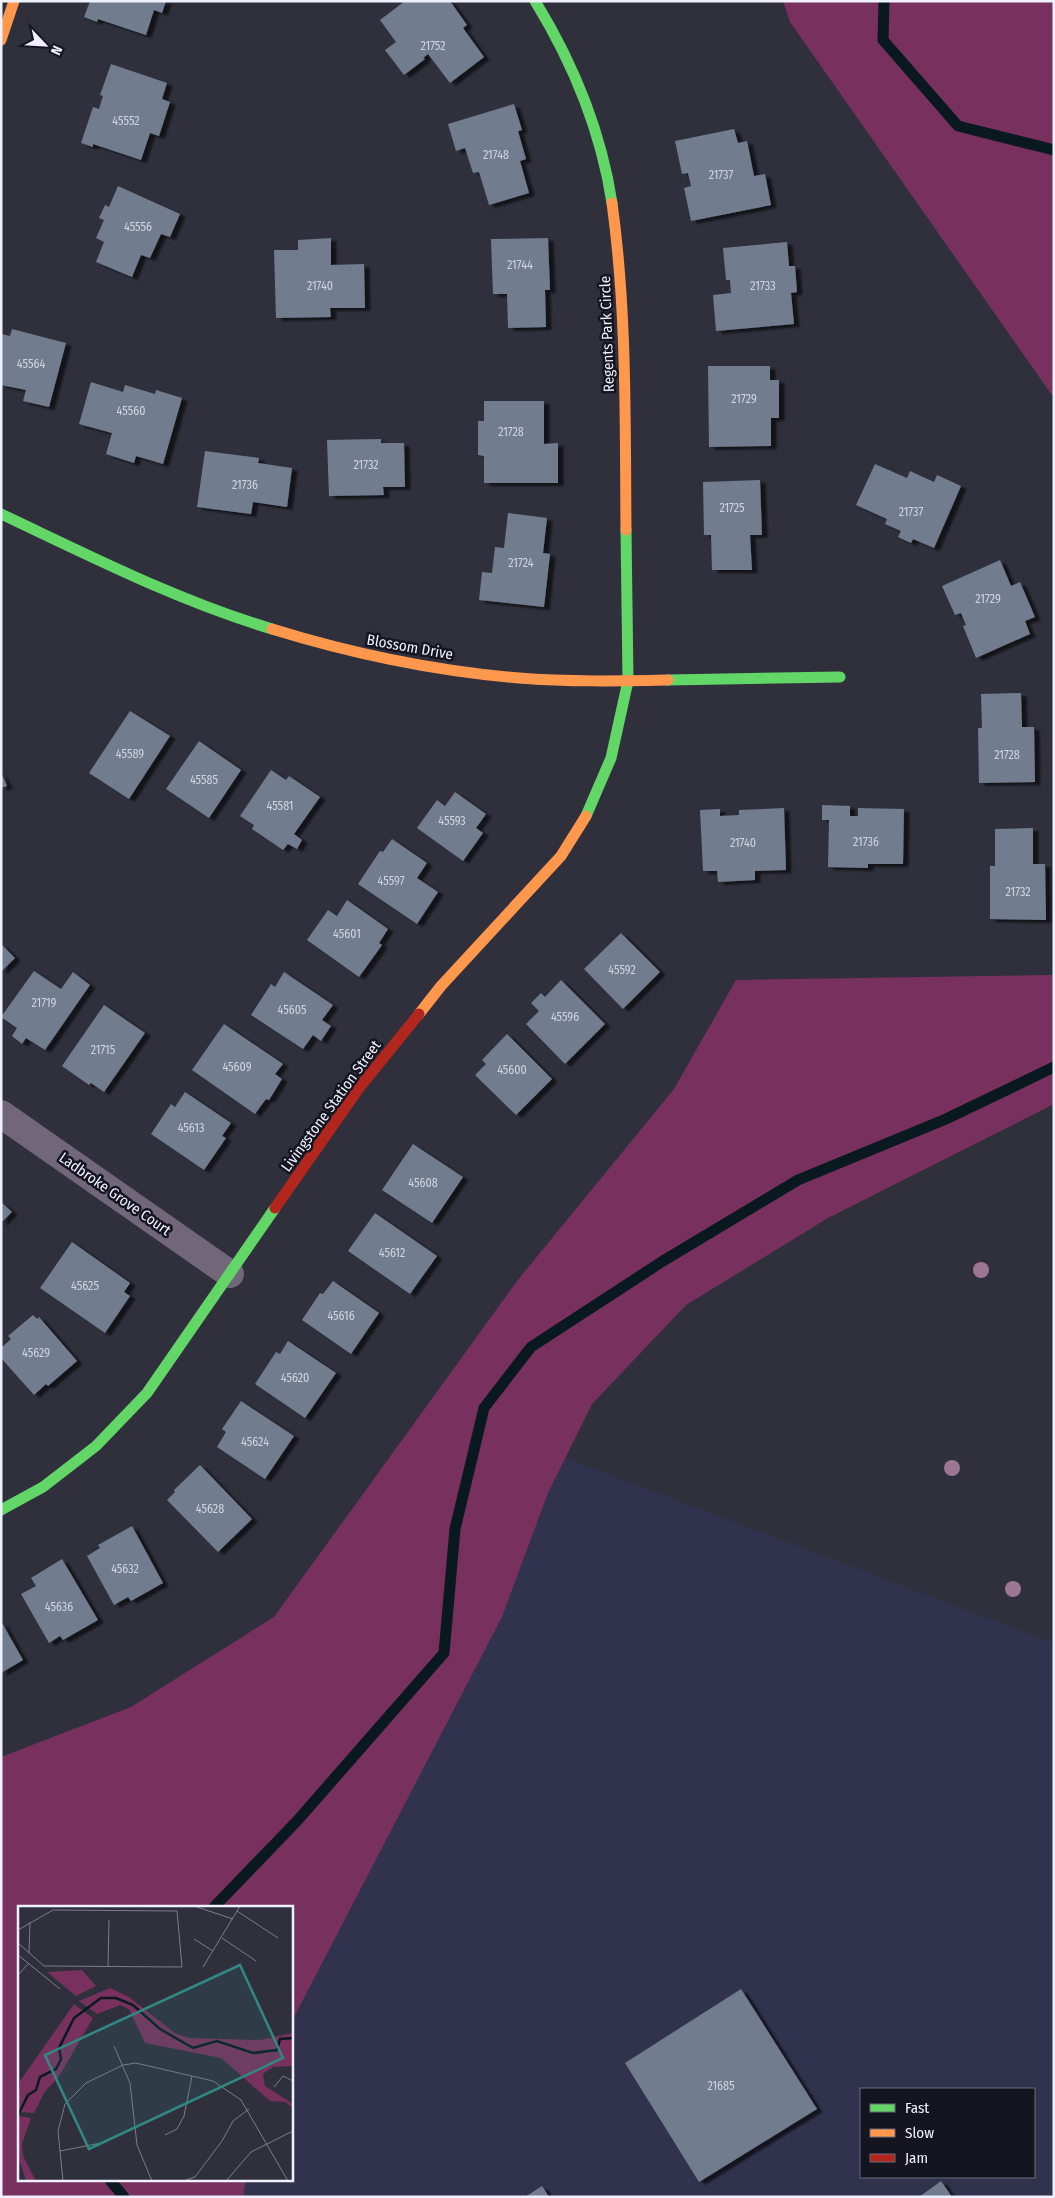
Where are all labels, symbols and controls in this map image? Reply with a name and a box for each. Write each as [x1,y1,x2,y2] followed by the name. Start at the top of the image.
[20,20,70,70] north arrow
[420,39,446,53] house number: 21752
[47,43,66,58] text: N
[112,114,140,128] house number: 45552
[483,148,509,162] house number: 21748
[709,168,733,182] house number: 21737
[124,220,152,234] house number: 45556
[507,258,533,272] house number: 21744
[596,276,618,392] street label: Regents Park Circle
[307,279,333,293] house number: 21740
[750,279,776,293] house number: 21733
[17,357,45,371] house number: 45564
[731,392,757,406] house number: 21729
[117,404,145,418] house number: 45560
[498,425,524,439] house number: 21728
[353,458,379,472] house number: 21732
[232,478,258,492] house number: 21736
[719,501,745,515] house number: 21725
[899,505,923,519] house number: 21737
[508,556,534,570] house number: 21724
[975,592,1001,606] house number: 21729
[365,631,455,663] street label: Blossom Drive
[116,747,144,761] house number: 45589
[994,748,1020,762] house number: 21728
[190,773,219,787] house number: 45585
[266,799,294,813] house number: 45581
[438,814,466,828] house number: 45593
[853,835,879,849] house number: 21736
[730,836,756,850] house number: 21740
[378,874,405,888] house number: 45597
[1005,885,1031,899] house number: 21732
[333,927,361,941] house number: 45601
[608,963,636,977] house number: 45592
[32,996,57,1010] house number: 21719
[278,1003,307,1017] house number: 45605
[551,1010,579,1024] house number: 45596
[277,1037,385,1175] street label: Livingstone Station Street
[91,1043,116,1057] house number: 21715
[222,1060,252,1074] house number: 45609
[497,1063,527,1077] house number: 45600
[178,1121,204,1135] house number: 45613
[56,1149,174,1239] street label: Ladbroke Grove Court
[408,1176,438,1190] house number: 45608
[379,1246,405,1260] house number: 45612
[71,1279,99,1293] house number: 45625
[327,1309,355,1323] house number: 45616
[22,1346,50,1360] house number: 45629
[281,1371,309,1385] house number: 45620
[241,1435,269,1449] house number: 45624
[196,1502,224,1516] house number: 45628
[111,1562,139,1576] house number: 45632
[45,1600,73,1614] house number: 45636
[18,1906,292,2180] inset map
[707,2079,735,2093] house number: 21685
[860,2088,1035,2178] legend
[905,2099,929,2117] text: Fast
[905,2124,934,2142] text: Slow
[905,2149,928,2167] text: Jam

